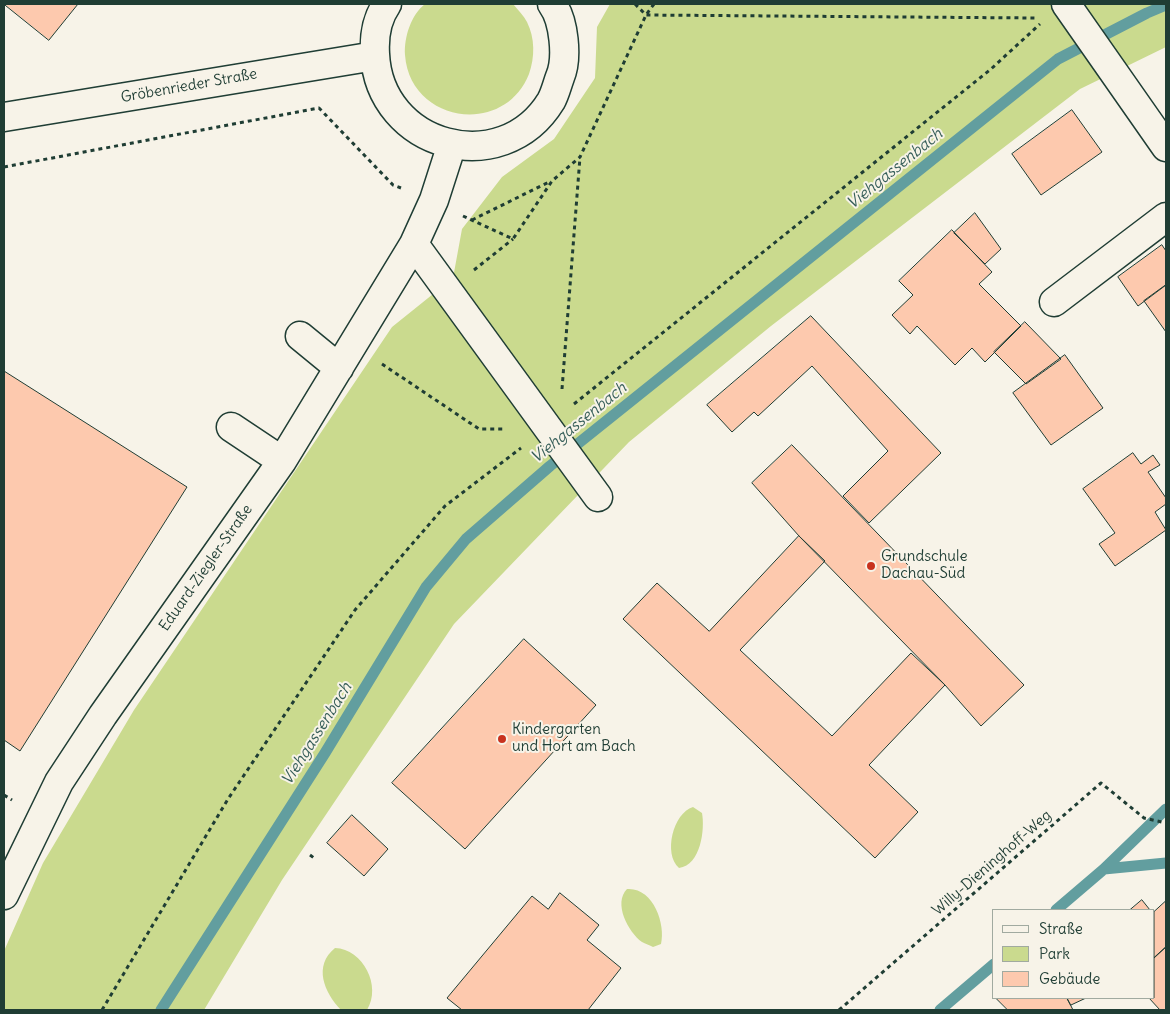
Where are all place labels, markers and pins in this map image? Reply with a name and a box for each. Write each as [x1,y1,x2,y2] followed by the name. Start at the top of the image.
[881,548,967,583] place label: Grundschule Dachau-Süd
[865,560,877,572] marker: Grundschule Dachau-Süd
[512,721,636,756] place label: Kindergarten und Hort am Bach
[496,733,508,745] marker: Kindergarten und Hort am Bach

